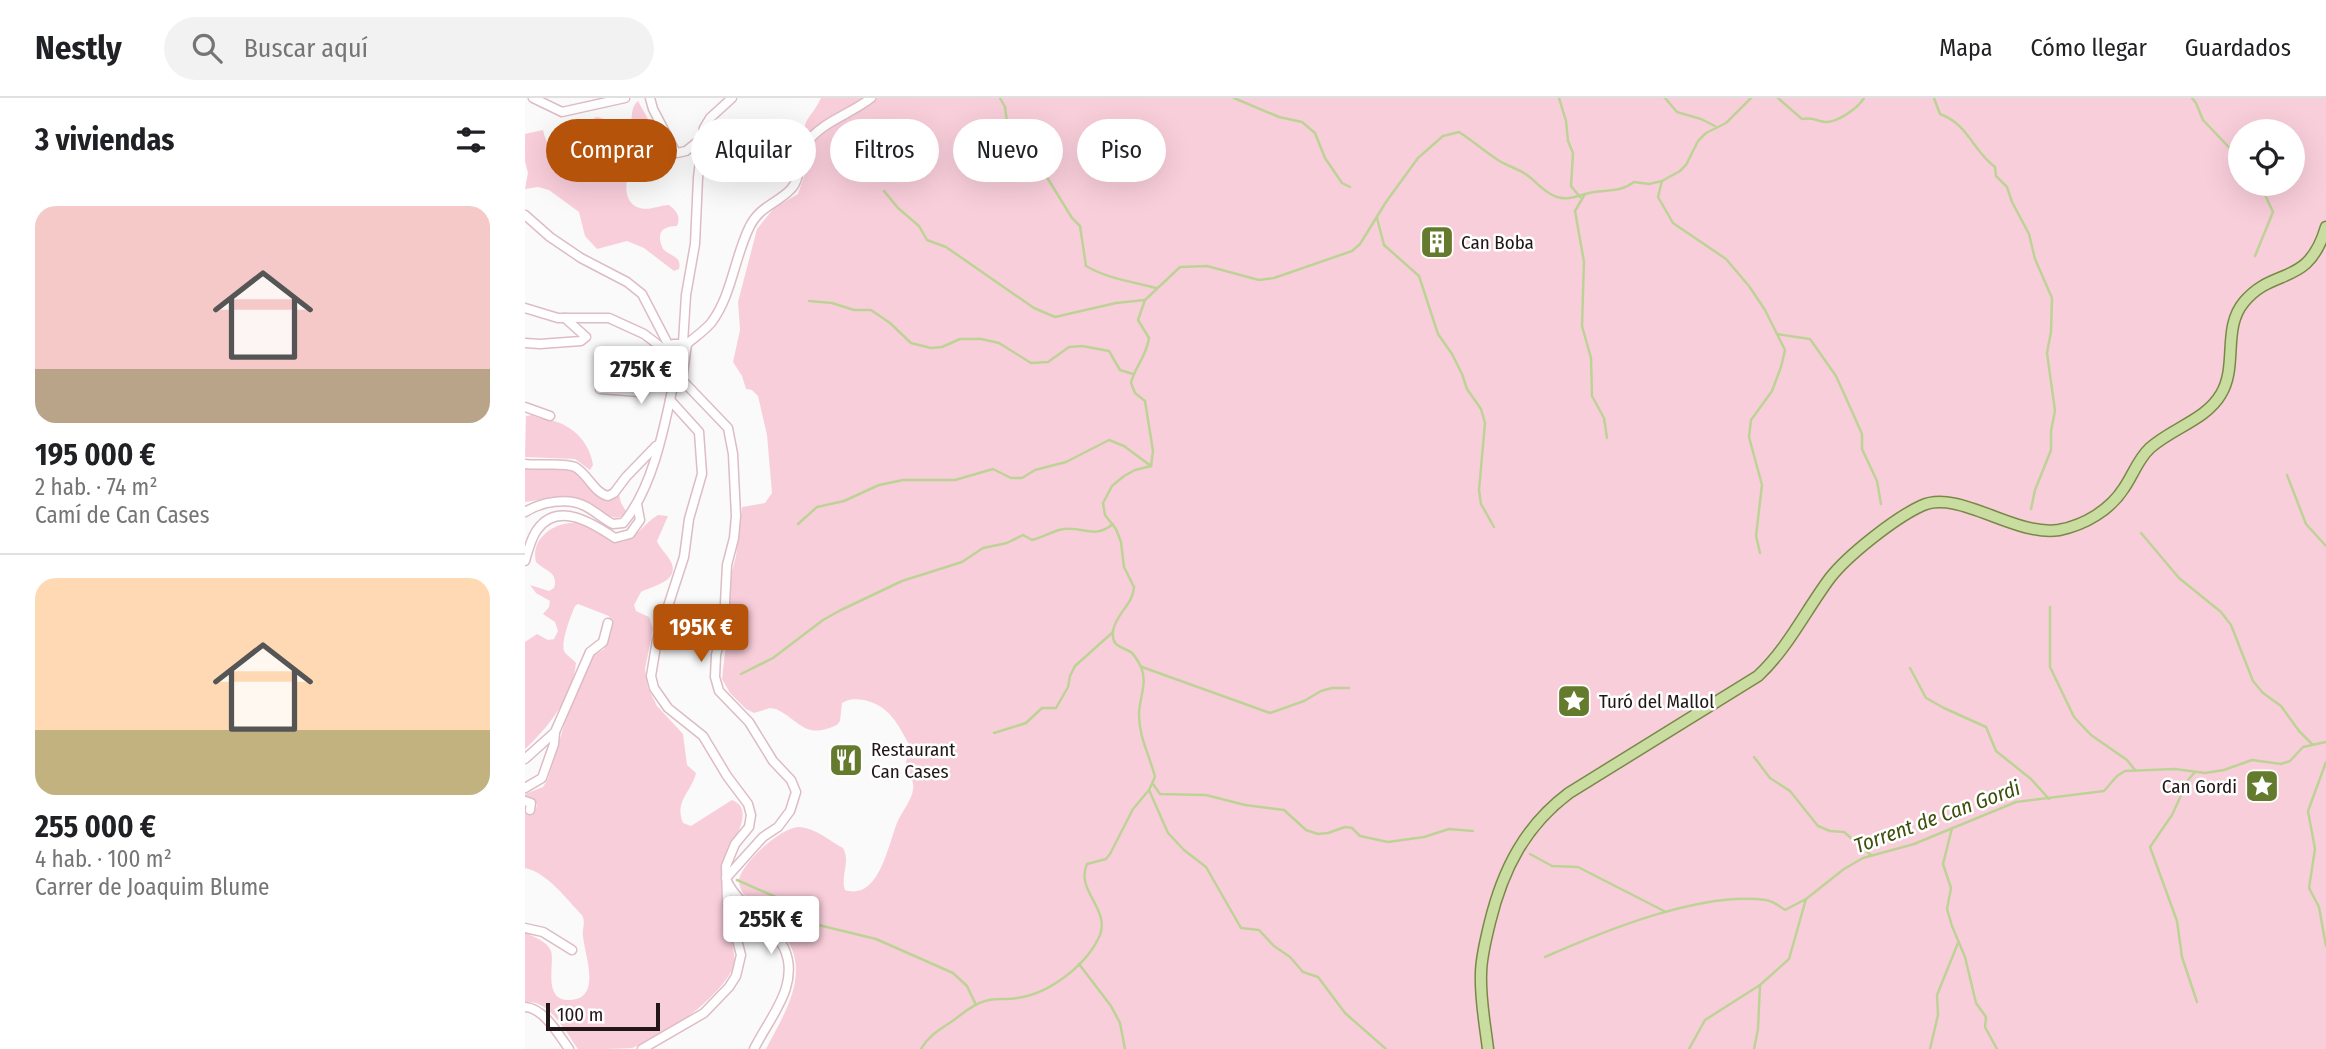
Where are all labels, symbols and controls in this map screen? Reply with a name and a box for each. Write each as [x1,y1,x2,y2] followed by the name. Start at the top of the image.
[164,17,654,80] search box
[35,28,122,68] text: Nestly
[188,29,226,67] icon: search
[244,33,368,64] text: Buscar aquí
[1939,34,1992,62] text: Mapa
[2030,34,2147,62] text: Cómo llegar
[2185,34,2291,62] text: Guardados
[546,119,677,182] chip: Comprar
[691,119,816,182] chip: Alquilar
[830,119,939,182] chip: Filtros
[953,119,1063,182] chip: Nuevo
[1077,119,1166,182] chip: Piso
[2228,119,2305,196] map controls
[2228,119,2305,196] button: locate
[452,121,490,159] icon: filters
[35,122,174,158] text: 3 viviendas
[1418,223,1456,261] building icon: Can Boba
[1461,231,1534,254] place label: Can Boba
[200,252,326,378] icon: home
[584,346,698,406] pin: 275K €
[610,355,672,383] text: 275K €
[35,437,156,473] text: 195 000 €
[35,473,158,501] text: 2 hab. · 74 m²
[35,501,210,529] text: Camí de Can Cases
[644,604,758,664] pin: 195K €
[669,613,733,641] text: 195K €
[200,624,326,750] icon: home
[1555,682,1593,720] place icon: Turó del Mallol
[1599,690,1714,713] place label: Turó del Mallol
[871,738,956,783] place label: Restaurant Can Cases
[827,741,865,779] restaurant icon: Restaurant Can Cases
[2243,767,2281,805] place icon: Can Gordi
[1850,775,2024,859] water label: Torrent de Can Gordi
[2162,775,2237,798] place label: Can Gordi
[35,809,156,845] text: 255 000 €
[35,845,172,873] text: 4 hab. · 100 m²
[35,873,269,901] text: Carrer de Joaquim Blume
[714,896,828,956] pin: 255K €
[739,905,803,933] text: 255K €
[546,1000,660,1032] scale bar
[557,1003,603,1026] text: 100 m

